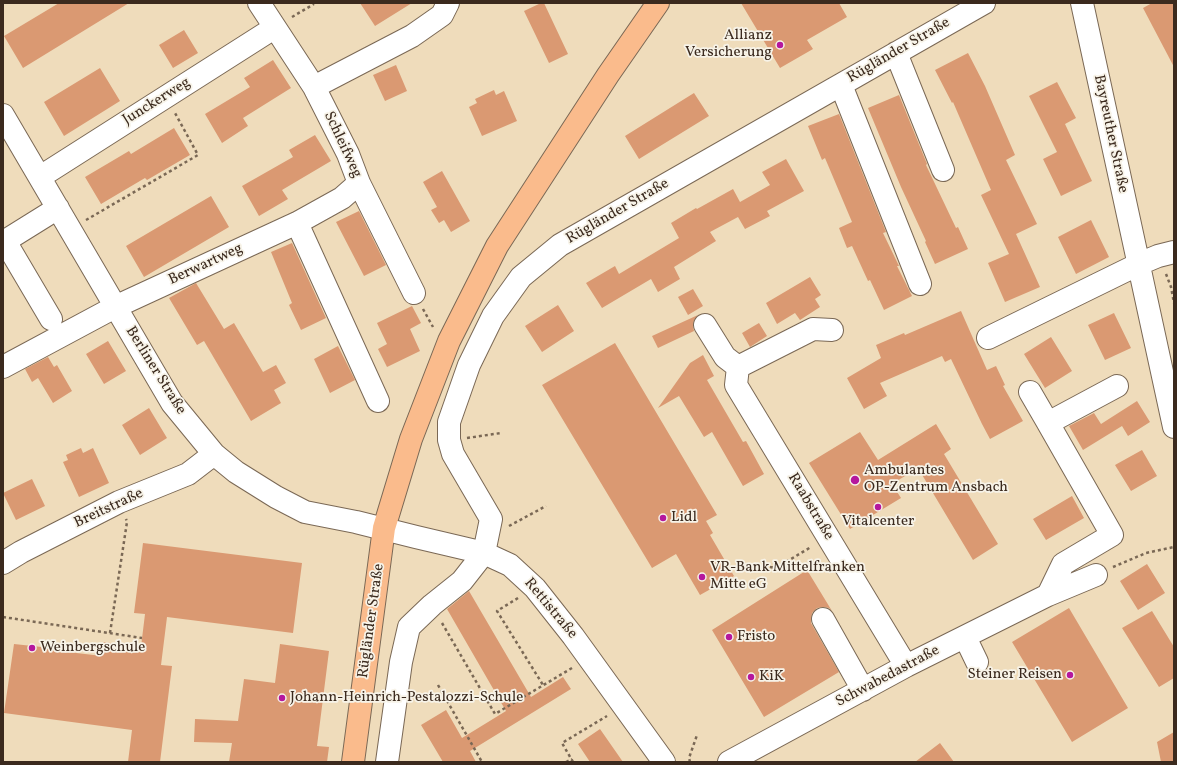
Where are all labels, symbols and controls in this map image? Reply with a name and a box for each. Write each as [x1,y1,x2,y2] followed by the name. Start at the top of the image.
[844,14,954,88] street label: Rügländer Straße
[685,27,772,62] place label: Allianz Versicherung
[775,40,785,50] marker: Allianz Versicherung
[1089,73,1131,195] street label: Bayreuther Straße
[120,74,194,130] street label: Junckerweg
[319,109,365,181] street label: Schleifweg
[563,175,673,249] street label: Rügländer Straße
[166,240,246,290] street label: Berwartweg
[121,324,189,418] street label: Berliner Straße
[864,462,1008,497] place label: Ambulantes OP-Zentrum Ansbach
[783,470,837,544] street label: Raabstraße
[849,474,861,486] marker: Ambulantes OP-Zentrum Ansbach
[72,485,146,533] street label: Breitstraße
[873,502,883,512] marker: Vitalcenter
[671,509,697,527] place label: Lidl
[658,513,668,523] marker: Lidl
[842,513,914,531] place label: Vitalcenter
[710,559,865,594] place label: VR-Bank Mittelfranken Mitte eG
[355,563,389,679] street label: Rügländer Straße
[697,572,707,582] marker: VR-Bank Mittelfranken Mitte eG
[519,575,581,643] street label: Rettistraße
[737,628,775,646] place label: Fristo
[724,632,734,642] marker: Fristo
[40,639,145,657] place label: Weinbergschule
[833,642,943,712] street label: Schwabedastraße
[27,643,37,653] marker: Weinbergschule
[968,666,1062,684] place label: Steiner Reisen
[759,668,784,686] place label: KiK
[1065,670,1075,680] marker: Steiner Reisen
[746,672,756,682] marker: KiK
[290,689,523,707] place label: Johann-Heinrich-Pestalozzi-Schule
[277,693,287,703] marker: Johann-Heinrich-Pestalozzi-Schule

